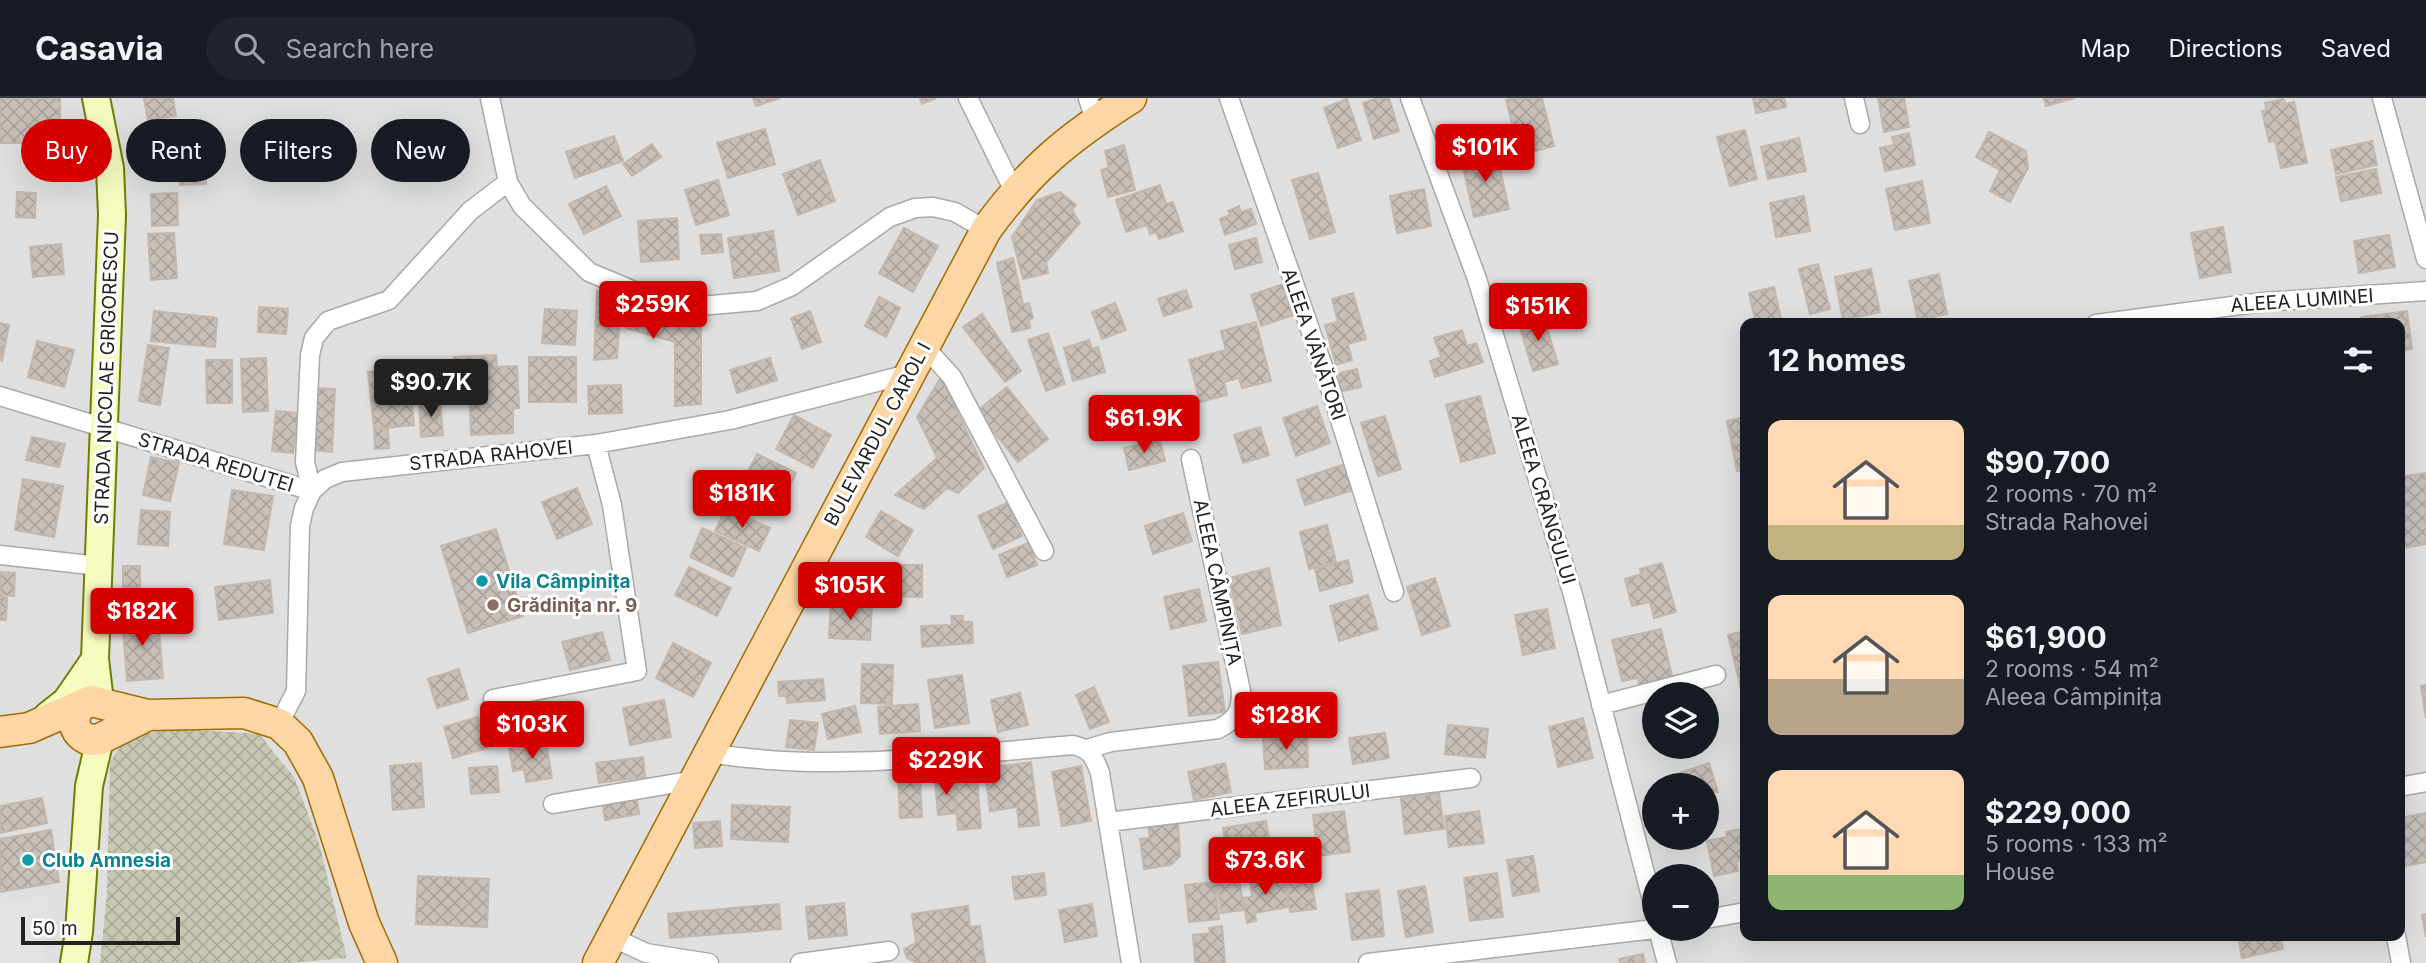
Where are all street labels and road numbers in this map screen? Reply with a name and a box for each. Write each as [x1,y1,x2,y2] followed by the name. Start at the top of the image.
[90,231,123,525] street label: STRADA NICOLAE GRIGORESCU
[1277,265,1351,423] street label: ALEEA VÂNĂTORI
[2230,284,2374,317] street label: ALEEA LUMINEI
[819,339,936,530] street label: BULEVARDUL CAROL I
[1507,411,1580,587] street label: ALEEA CRÂNGULUI
[135,428,296,497] street label: STRADA REDUTEI
[408,435,574,476] street label: STRADA RAHOVEI
[1189,497,1246,667] street label: ALEEA CÂMPINIȚA
[1209,779,1371,822] street label: ALEEA ZEFIRULUI

